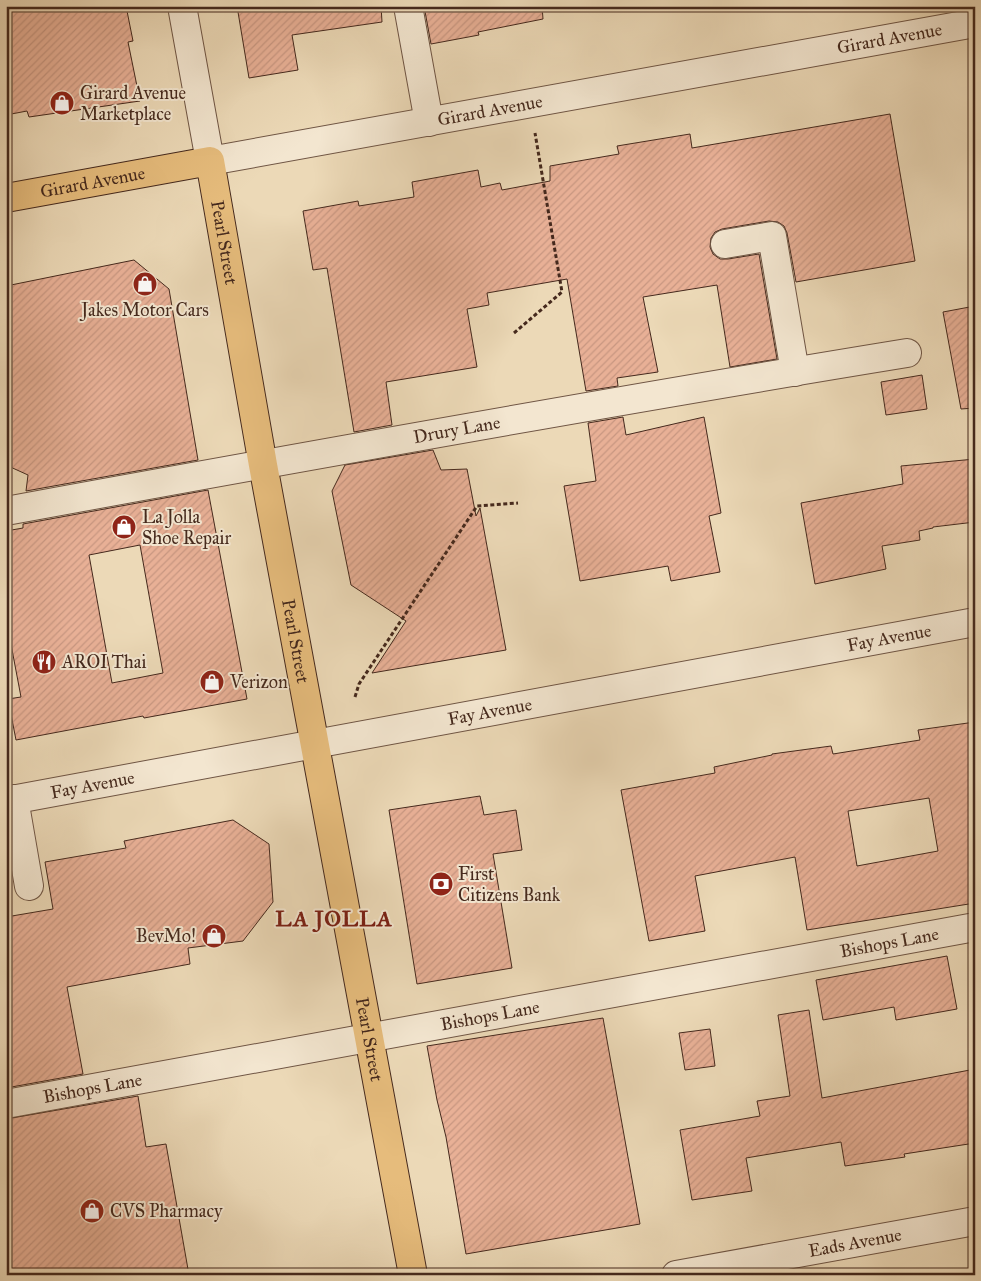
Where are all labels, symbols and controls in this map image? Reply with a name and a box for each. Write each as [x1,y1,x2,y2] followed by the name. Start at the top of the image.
[835,18,944,59] street label: Girard Avenue
[80,82,186,125] place label: Girard Avenue Marketplace
[49,90,75,116] shop icon: Girard Avenue Marketplace
[436,90,544,131] street label: Girard Avenue
[38,162,147,203] street label: Girard Avenue
[206,199,242,287] street label: Pearl Street
[132,271,158,297] shop icon: Jakes Motor Cars
[79,299,209,322] place label: Jakes Motor Cars
[412,411,502,448] street label: Drury Lane
[142,506,231,549] place label: La Jolla Shoe Repair
[111,514,137,540] shop icon: La Jolla Shoe Repair
[277,597,314,686] street label: Pearl Street
[845,619,933,656] street label: Fay Avenue
[31,649,57,675] restaurant icon: AROI Thai
[61,651,146,673] place label: AROI Thai
[199,669,225,695] shop icon: Verizon
[229,671,288,693] place label: Verizon
[446,693,534,730] street label: Fay Avenue
[49,766,136,804] street label: Fay Avenue
[458,863,561,906] place label: First Citizens Bank
[428,871,454,897] bank icon: First Citizens Bank
[275,905,393,933] district label: LA JOLLA
[201,923,227,949] shop icon: BevMo!
[838,923,941,962] street label: Bishops Lane
[136,925,196,947] place label: BevMo!
[351,995,388,1084] street label: Pearl Street
[439,996,541,1035] street label: Bishops Lane
[41,1068,144,1108] street label: Bishops Lane
[79,1198,105,1224] shop icon: CVS Pharmacy
[110,1200,223,1222] place label: CVS Pharmacy
[807,1223,903,1262] street label: Eads Avenue

